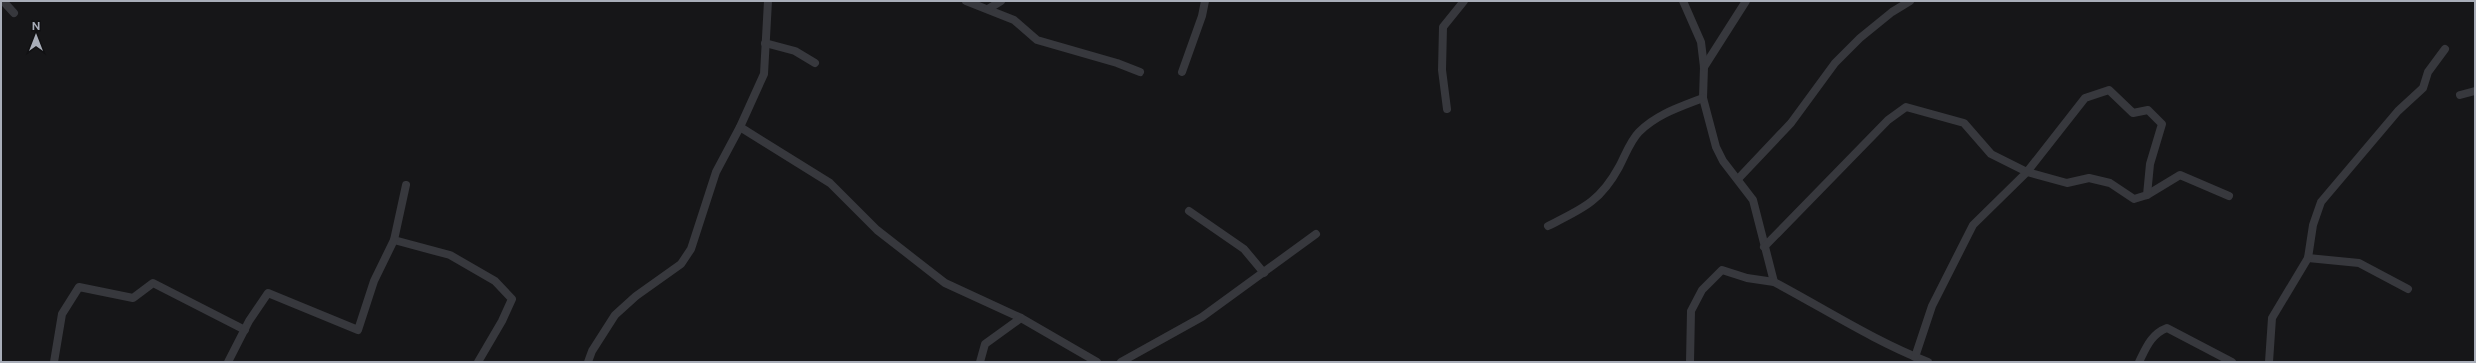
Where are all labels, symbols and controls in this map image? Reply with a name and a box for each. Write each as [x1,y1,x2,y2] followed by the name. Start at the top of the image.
[16,16,56,56] north arrow
[32,20,40,32] text: N

